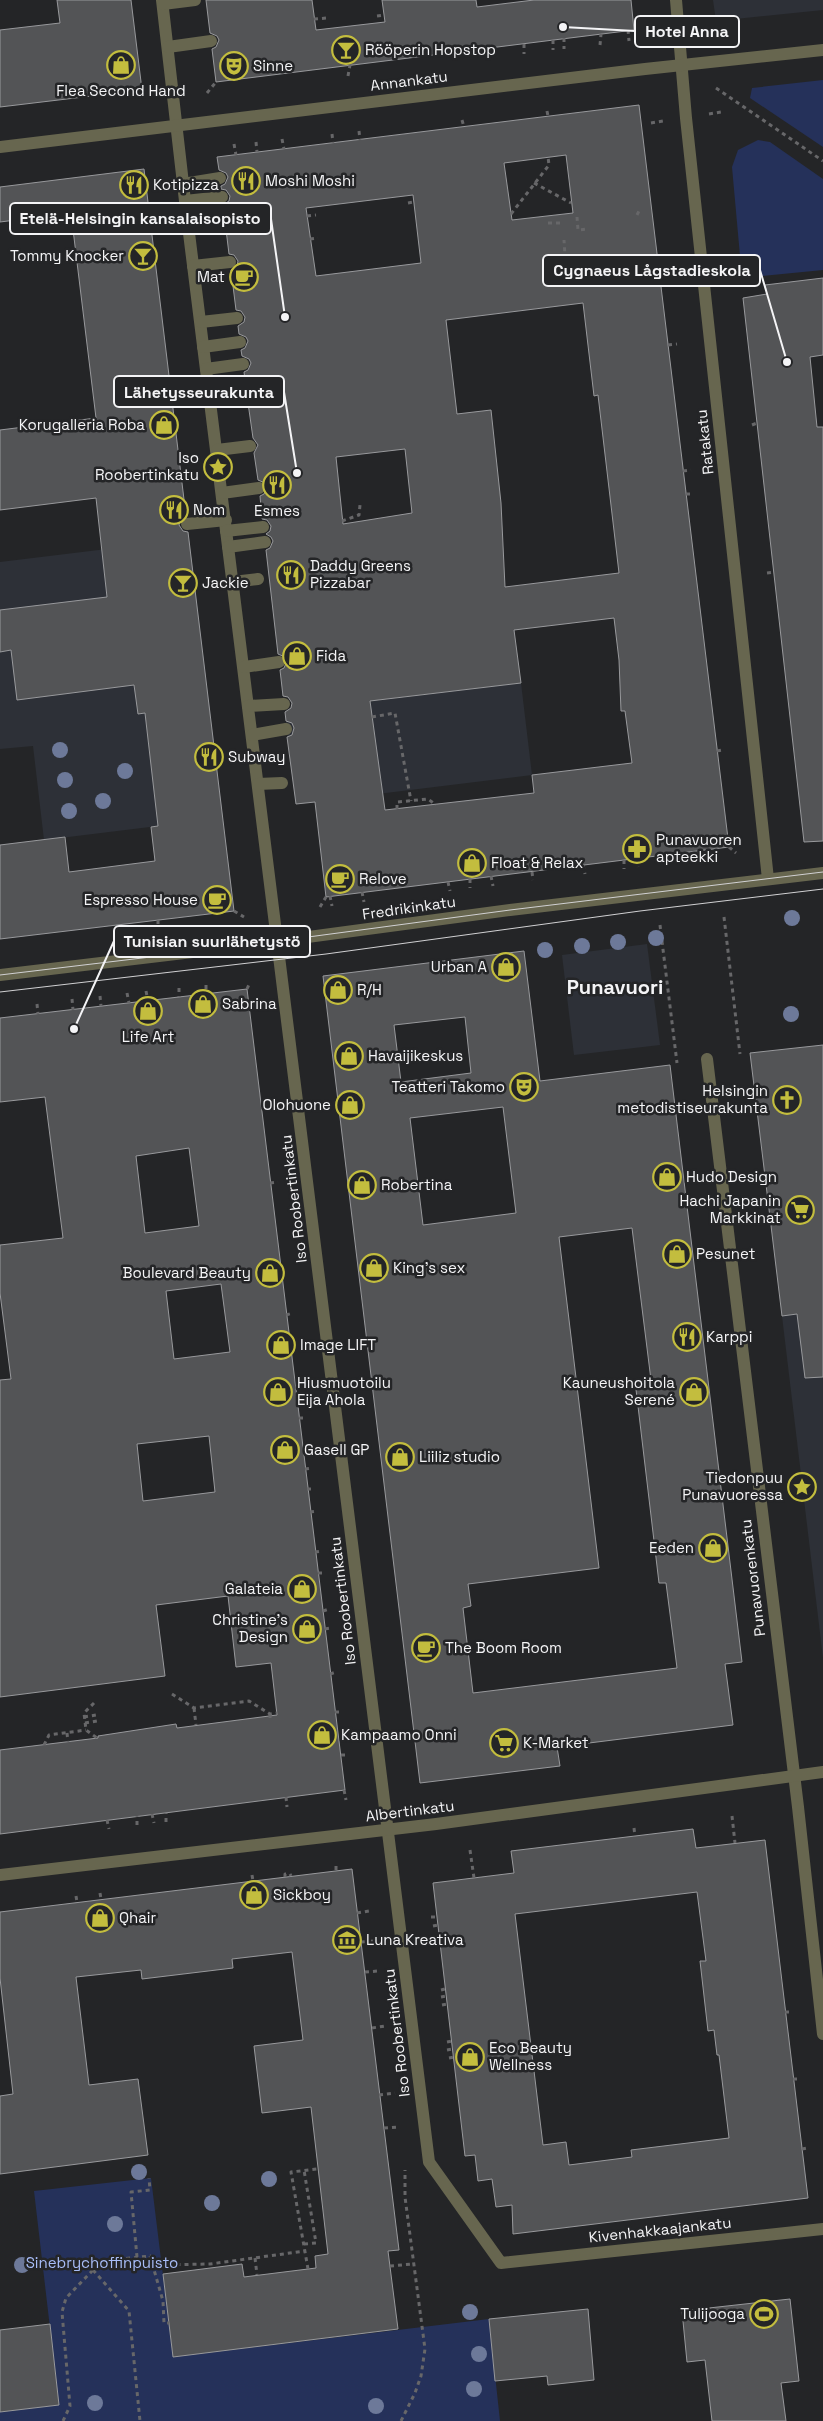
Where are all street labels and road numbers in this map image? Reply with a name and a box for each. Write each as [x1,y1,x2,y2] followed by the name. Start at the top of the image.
[369,66,449,95] street label: Annankatu
[692,409,717,475] street label: Ratakatu
[361,892,457,923] street label: Fredrikinkatu
[276,1134,311,1264] street label: Iso Roobertinkatu
[736,1518,769,1638] street label: Punavuorenkatu
[325,1536,360,1666] street label: Iso Roobertinkatu
[365,1796,455,1825] street label: Albertinkatu
[379,1968,414,2098] street label: Iso Roobertinkatu
[588,2213,732,2246] street label: Kivenhakkaajankatu

